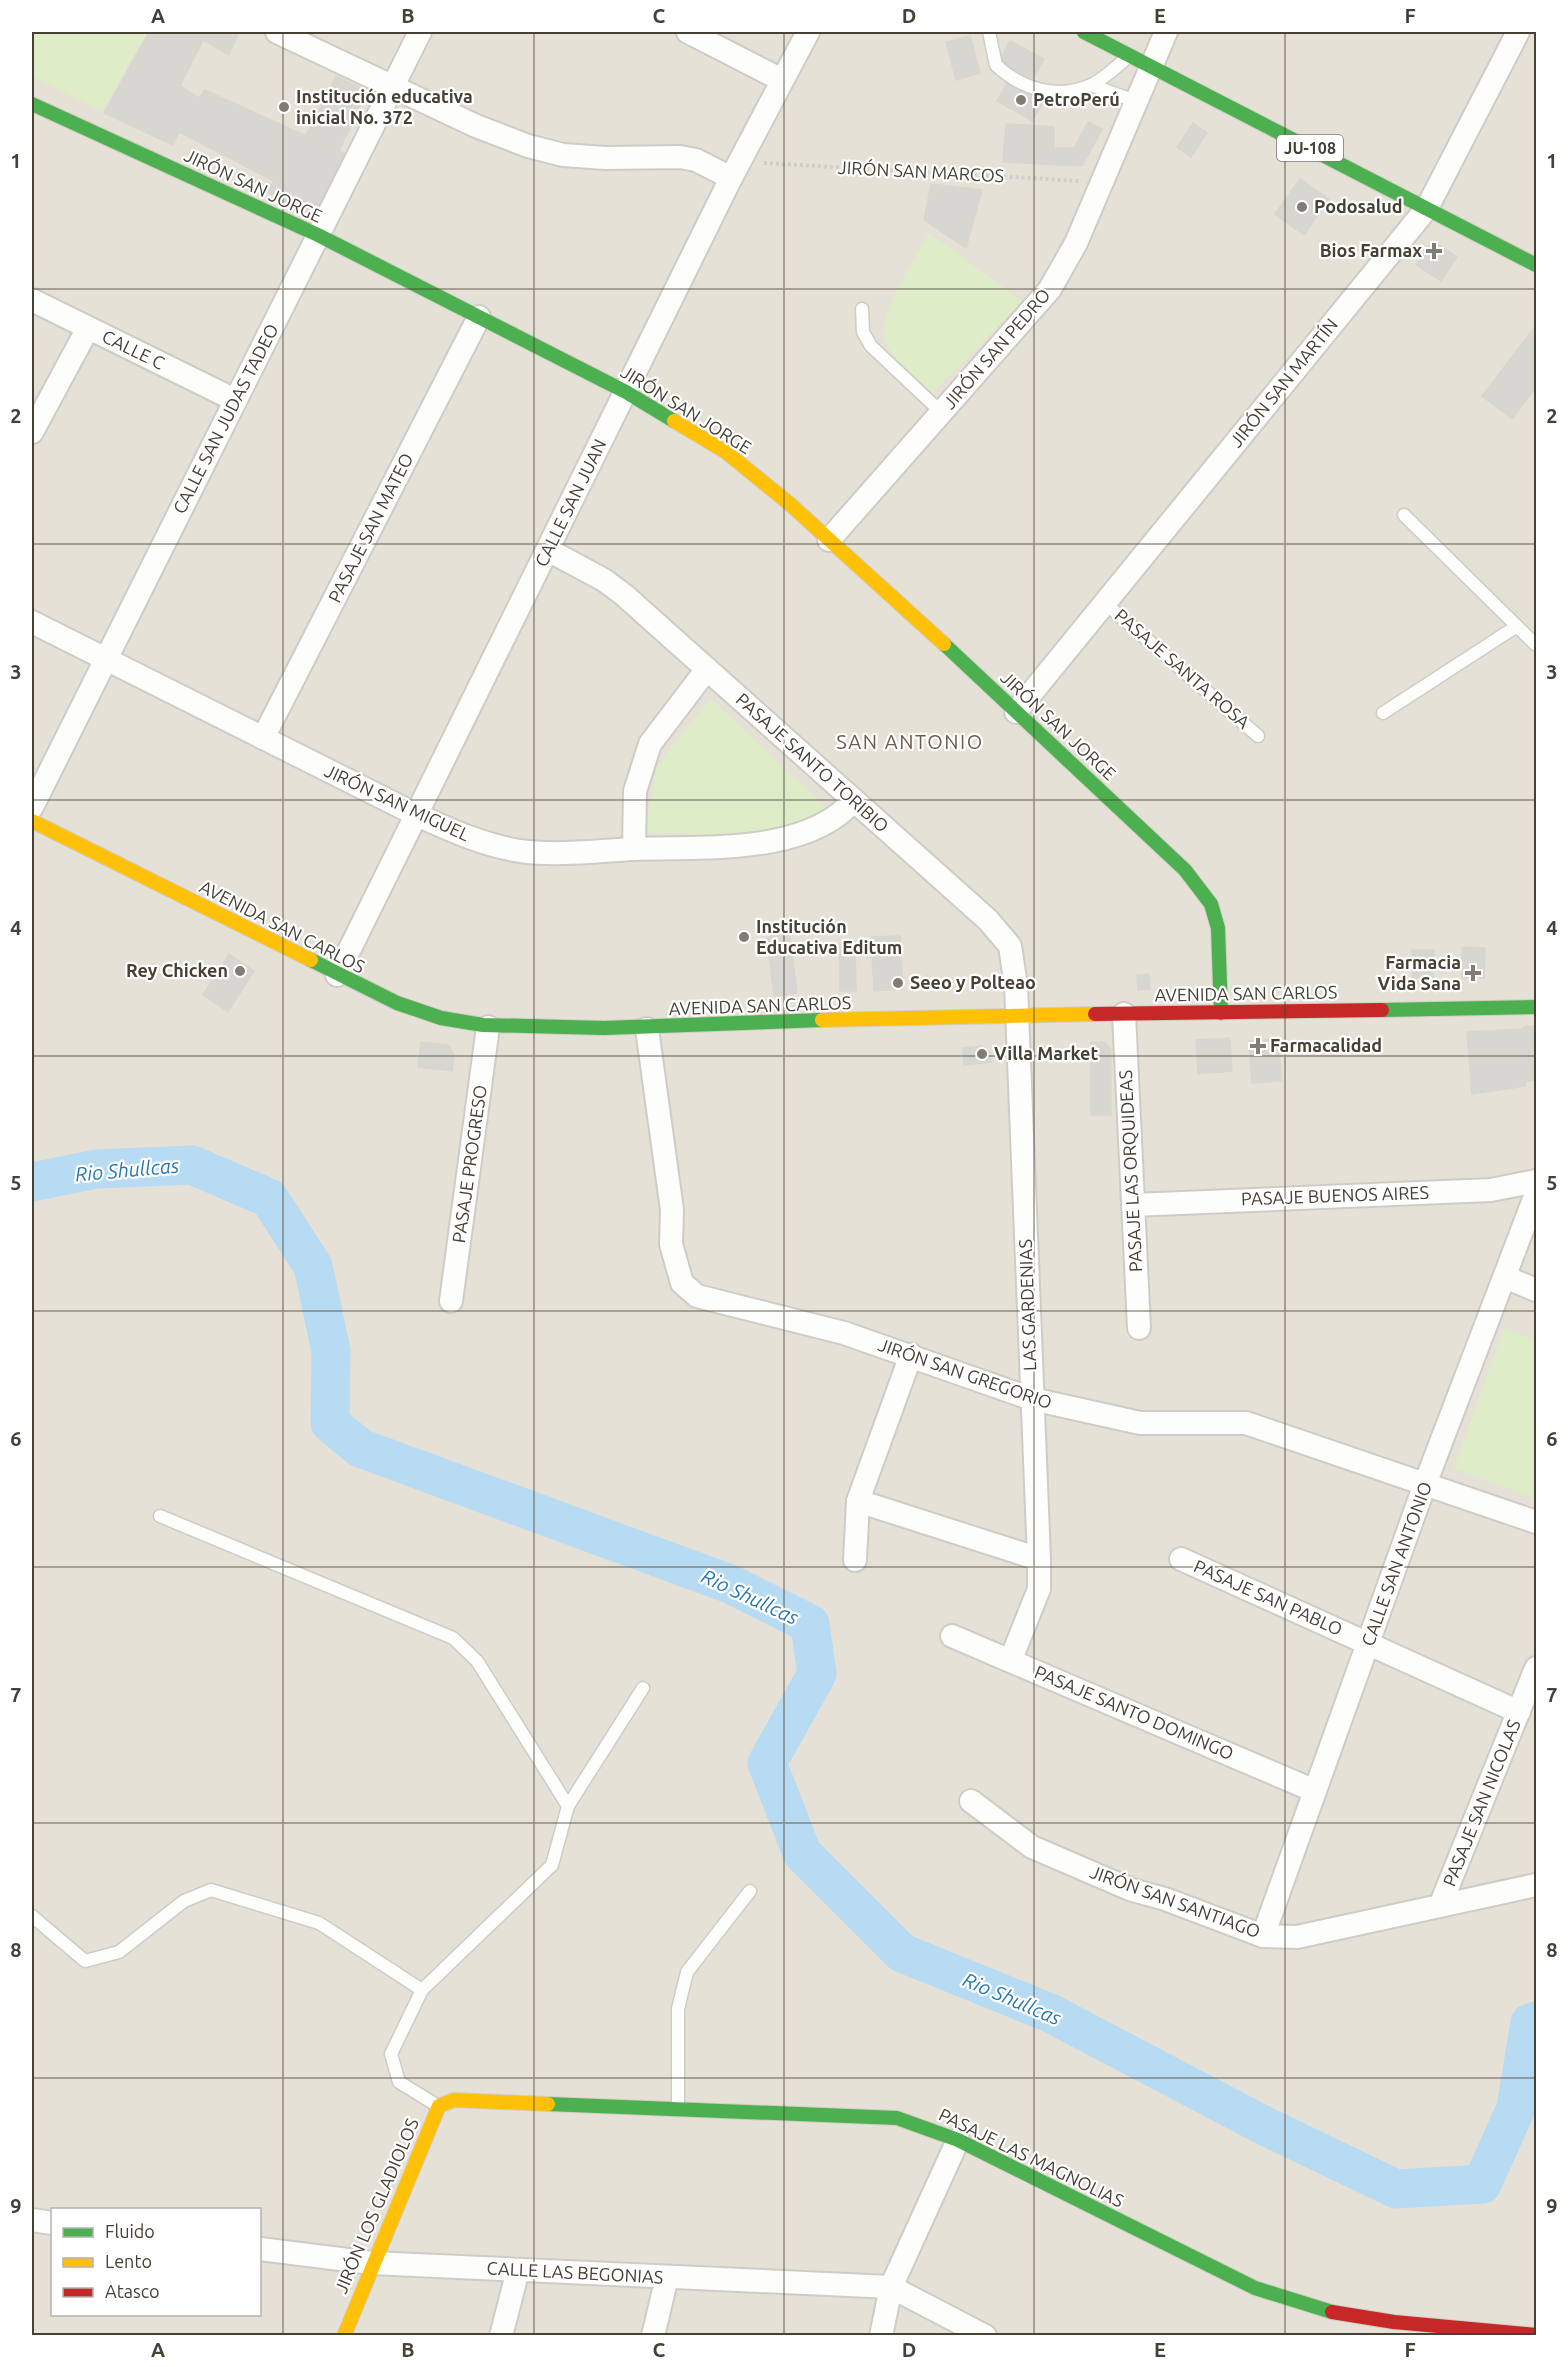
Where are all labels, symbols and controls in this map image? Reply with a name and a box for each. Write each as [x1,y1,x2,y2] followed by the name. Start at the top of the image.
[151,4,165,27] text: A
[401,4,415,27] text: B
[653,4,666,27] text: C
[902,4,916,27] text: D
[1154,4,1166,27] text: E
[1404,4,1416,27] text: F
[296,86,473,127] place label: Institución educativa inicial No. 372
[1033,89,1120,109] place label: PetroPerú
[1014,93,1028,107] marker: PetroPerú
[277,100,291,114] marker: Institución educativa inicial No. 372
[1277,135,1343,161] road number: JU-108
[181,144,326,226] street label: JIRÓN SAN JORGE
[10,149,22,172] text: 1
[1546,149,1558,172] text: 1
[837,156,1005,185] street label: JIRÓN SAN MARCOS
[1314,196,1403,216] place label: Podosalud
[1295,200,1309,214] marker: Podosalud
[1320,240,1422,260] place label: Bios Farmax
[1427,244,1441,258] marker: Bios Farmax
[938,284,1054,412] street label: JIRÓN SAN PEDRO
[1224,313,1341,451] street label: JIRÓN SAN MARTÍN
[168,320,282,517] street label: CALLE SAN JUDAS TADEO
[99,325,168,373] street label: CALLE C
[618,360,756,457] street label: JIRÓN SAN JORGE
[10,404,22,427] text: 2
[1546,404,1558,427] text: 2
[531,436,610,570] street label: CALLE SAN JUAN
[324,450,416,606] street label: PASAJE SAN MATEO
[1111,604,1254,732] street label: PASAJE SANTA ROSA
[10,660,22,683] text: 3
[1546,660,1558,683] text: 3
[997,666,1121,784] street label: JIRÓN SAN JORGE
[732,689,893,836] street label: PASAJE SANTO TORIBIO
[836,730,984,753] district label: SAN ANTONIO
[322,759,473,844] street label: JIRÓN SAN MIGUEL
[197,876,368,976] street label: AVENIDA SAN CARLOS
[10,916,22,939] text: 4
[756,916,902,957] place label: Institución Educativa Editum
[1546,916,1558,939] text: 4
[737,930,751,944] marker: Institución Educativa Editum
[1378,952,1461,993] place label: Farmacia Vida Sana
[126,960,228,980] place label: Rey Chicken
[233,964,247,978] marker: Rey Chicken
[1466,966,1480,980] marker: Farmacia Vida Sana
[910,972,1036,992] place label: Seeo y Polteao
[891,976,905,990] marker: Seeo y Polteao
[1155,981,1337,1005] street label: AVENIDA SAN CARLOS
[668,992,852,1018] street label: AVENIDA SAN CARLOS
[1270,1035,1382,1055] place label: Farmacalidad
[1251,1039,1265,1053] marker: Farmacalidad
[994,1043,1098,1063] place label: Villa Market
[975,1047,989,1061] marker: Villa Market
[1115,1069,1146,1273] street label: PASAJE LAS ORQUIDEAS
[448,1084,490,1244] street label: PASAJE PROGRESO
[74,1153,180,1185] water label: Rio Shullcas
[10,1171,22,1194] text: 5
[1546,1171,1558,1194] text: 5
[1241,1182,1429,1208] street label: PASAJE BUENOS AIRES
[1015,1239,1039,1371] street label: LAS GARDENIAS
[876,1333,1055,1412] street label: JIRÓN SAN GREGORIO
[10,1427,22,1450] text: 6
[1546,1427,1558,1450] text: 6
[1357,1479,1435,1649] street label: CALLE SAN ANTONIO
[1191,1555,1346,1639] street label: PASAJE SAN PABLO
[698,1564,803,1629] water label: Rio Shullcas
[1032,1661,1237,1763] street label: PASAJE SANTO DOMINGO
[10,1683,22,1706] text: 7
[1546,1683,1558,1706] text: 7
[1438,1716,1524,1889] street label: PASAJE SAN NICOLAS
[1087,1860,1264,1941] street label: JIRÓN SAN SANTIAGO
[10,1938,22,1961] text: 8
[1546,1938,1558,1961] text: 8
[960,1968,1065,2030] water label: Rio Shullcas
[936,2104,1127,2211] street label: PASAJE LAS MAGNOLIAS
[329,2115,422,2296] street label: JIRÓN LOS GLADIOLOS
[10,2194,22,2217] text: 9
[1546,2194,1558,2217] text: 9
[51,2208,261,2316] legend
[105,2221,155,2241] text: Fluido
[105,2251,152,2271] text: Lento
[486,2257,664,2287] street label: CALLE LAS BEGONIAS
[105,2281,160,2301] text: Atasco
[151,2338,165,2361] text: A
[401,2338,415,2361] text: B
[653,2338,666,2361] text: C
[902,2338,916,2361] text: D
[1154,2338,1166,2361] text: E
[1404,2338,1416,2361] text: F

